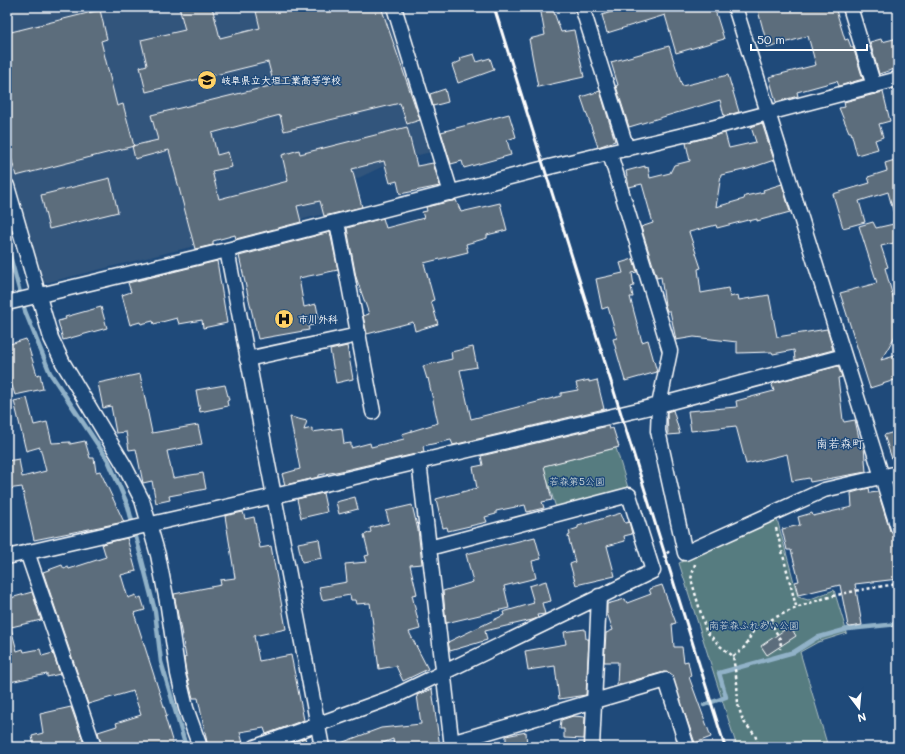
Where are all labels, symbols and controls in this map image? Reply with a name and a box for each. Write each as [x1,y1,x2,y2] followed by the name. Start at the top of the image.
[751,26,867,52] scale bar
[757,31,785,47] text: 50 m
[196,69,218,91] school or university icon: 岐阜県立大垣工業高等学校
[221,73,341,87] place label: 岐阜県立大垣工業高等学校
[273,308,295,330] hospital icon: 市川外科
[298,312,338,326] place label: 市川外科
[816,435,864,451] district label: 南若森町
[549,474,605,488] park label: 若森第5公園
[709,618,799,632] park label: 南若森ふれあい公園
[839,688,879,728] north arrow
[856,710,868,726] text: N

